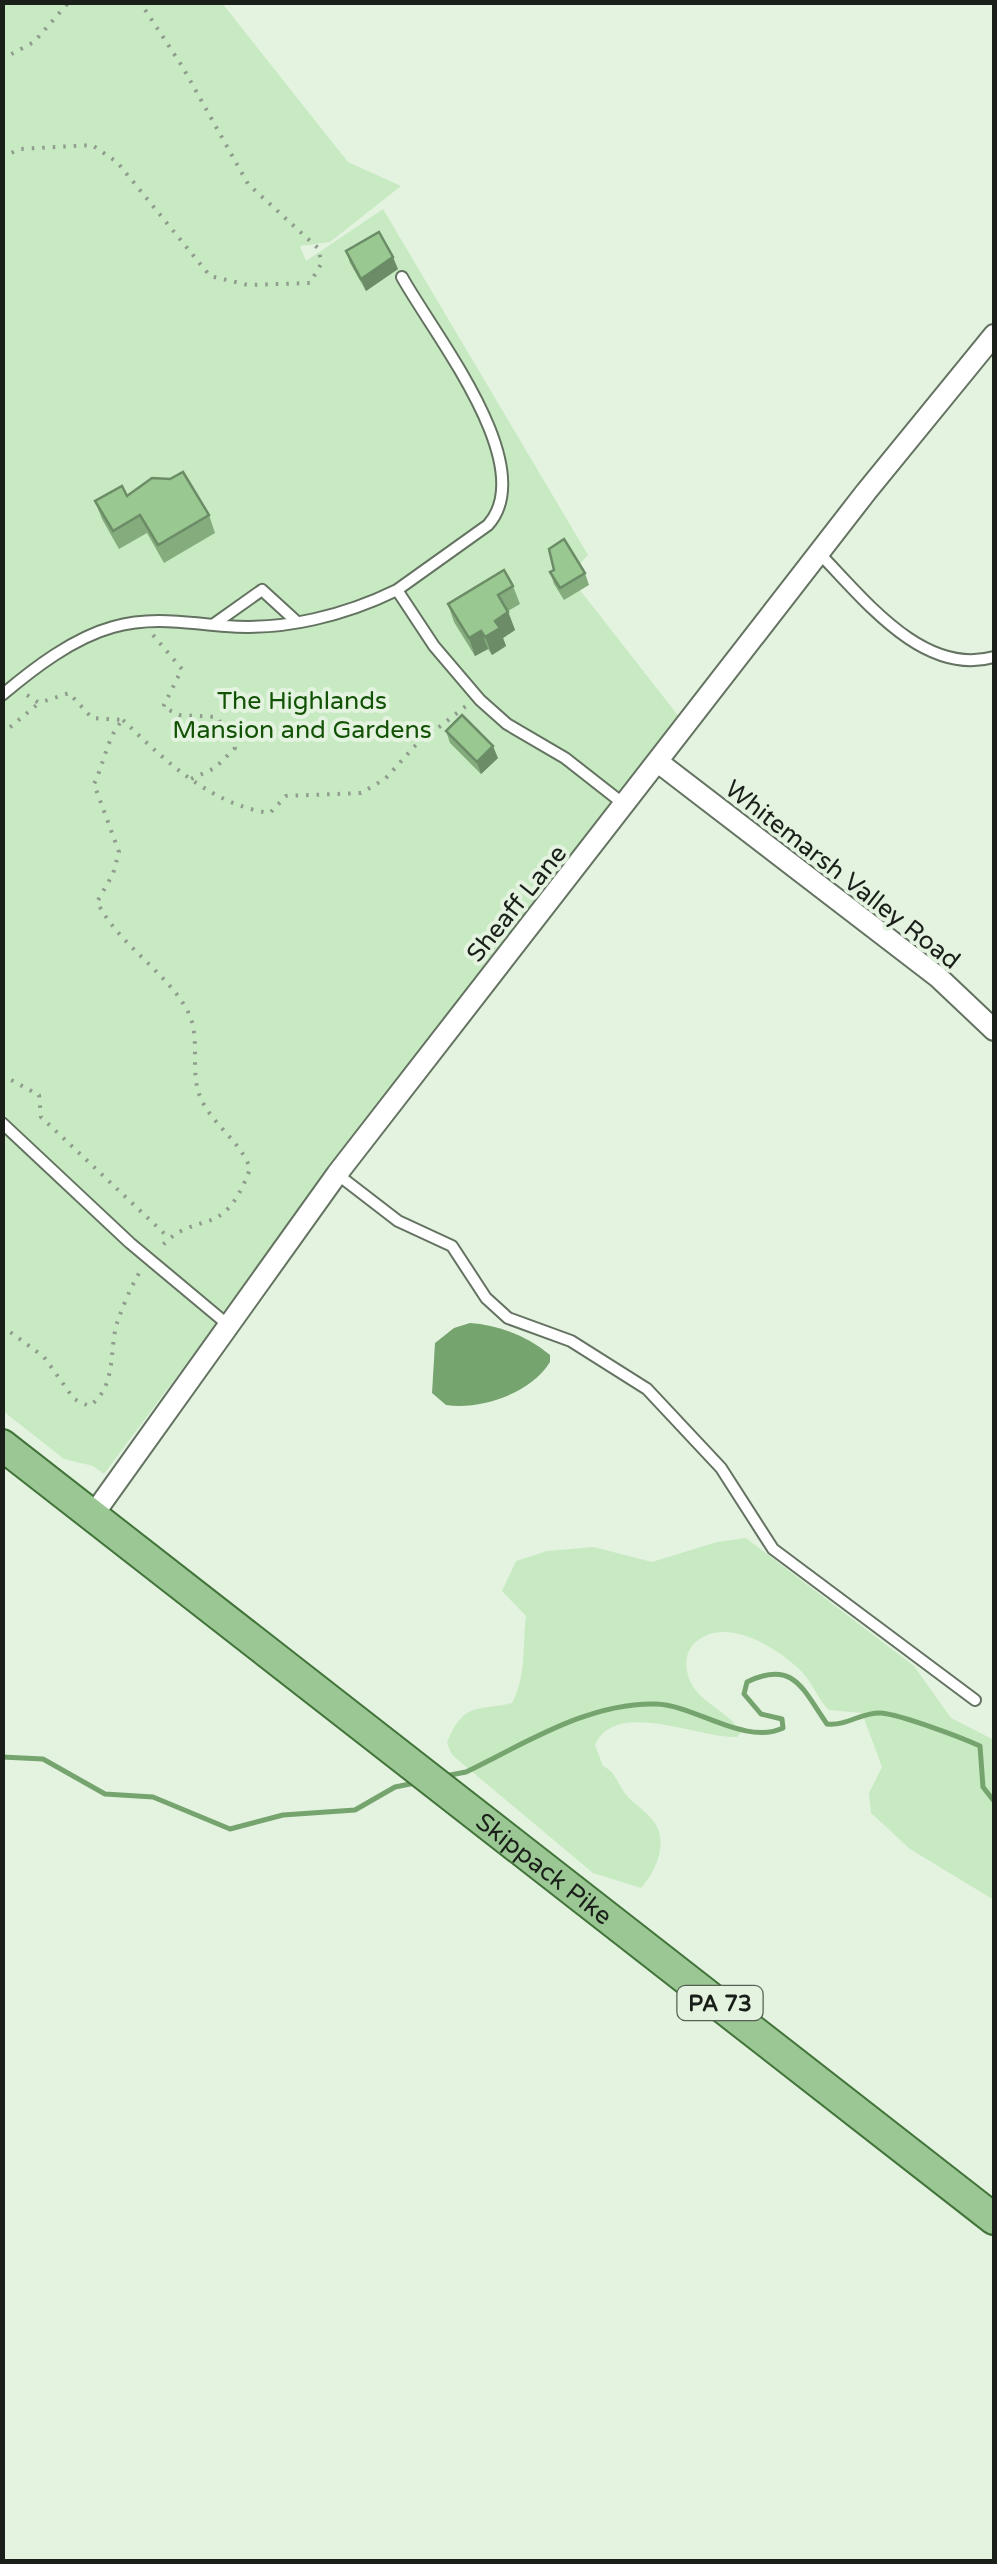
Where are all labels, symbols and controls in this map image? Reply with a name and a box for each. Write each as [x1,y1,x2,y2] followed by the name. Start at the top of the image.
[172,686,432,745] park label: The Highlands Mansion and Gardens
[719,774,966,976] street label: Whitemarsh Valley Road
[460,839,573,968] street label: Sheaff Lane
[470,1807,618,1931] street label: Skippack Pike
[678,1986,762,2020] road number: PA 73

